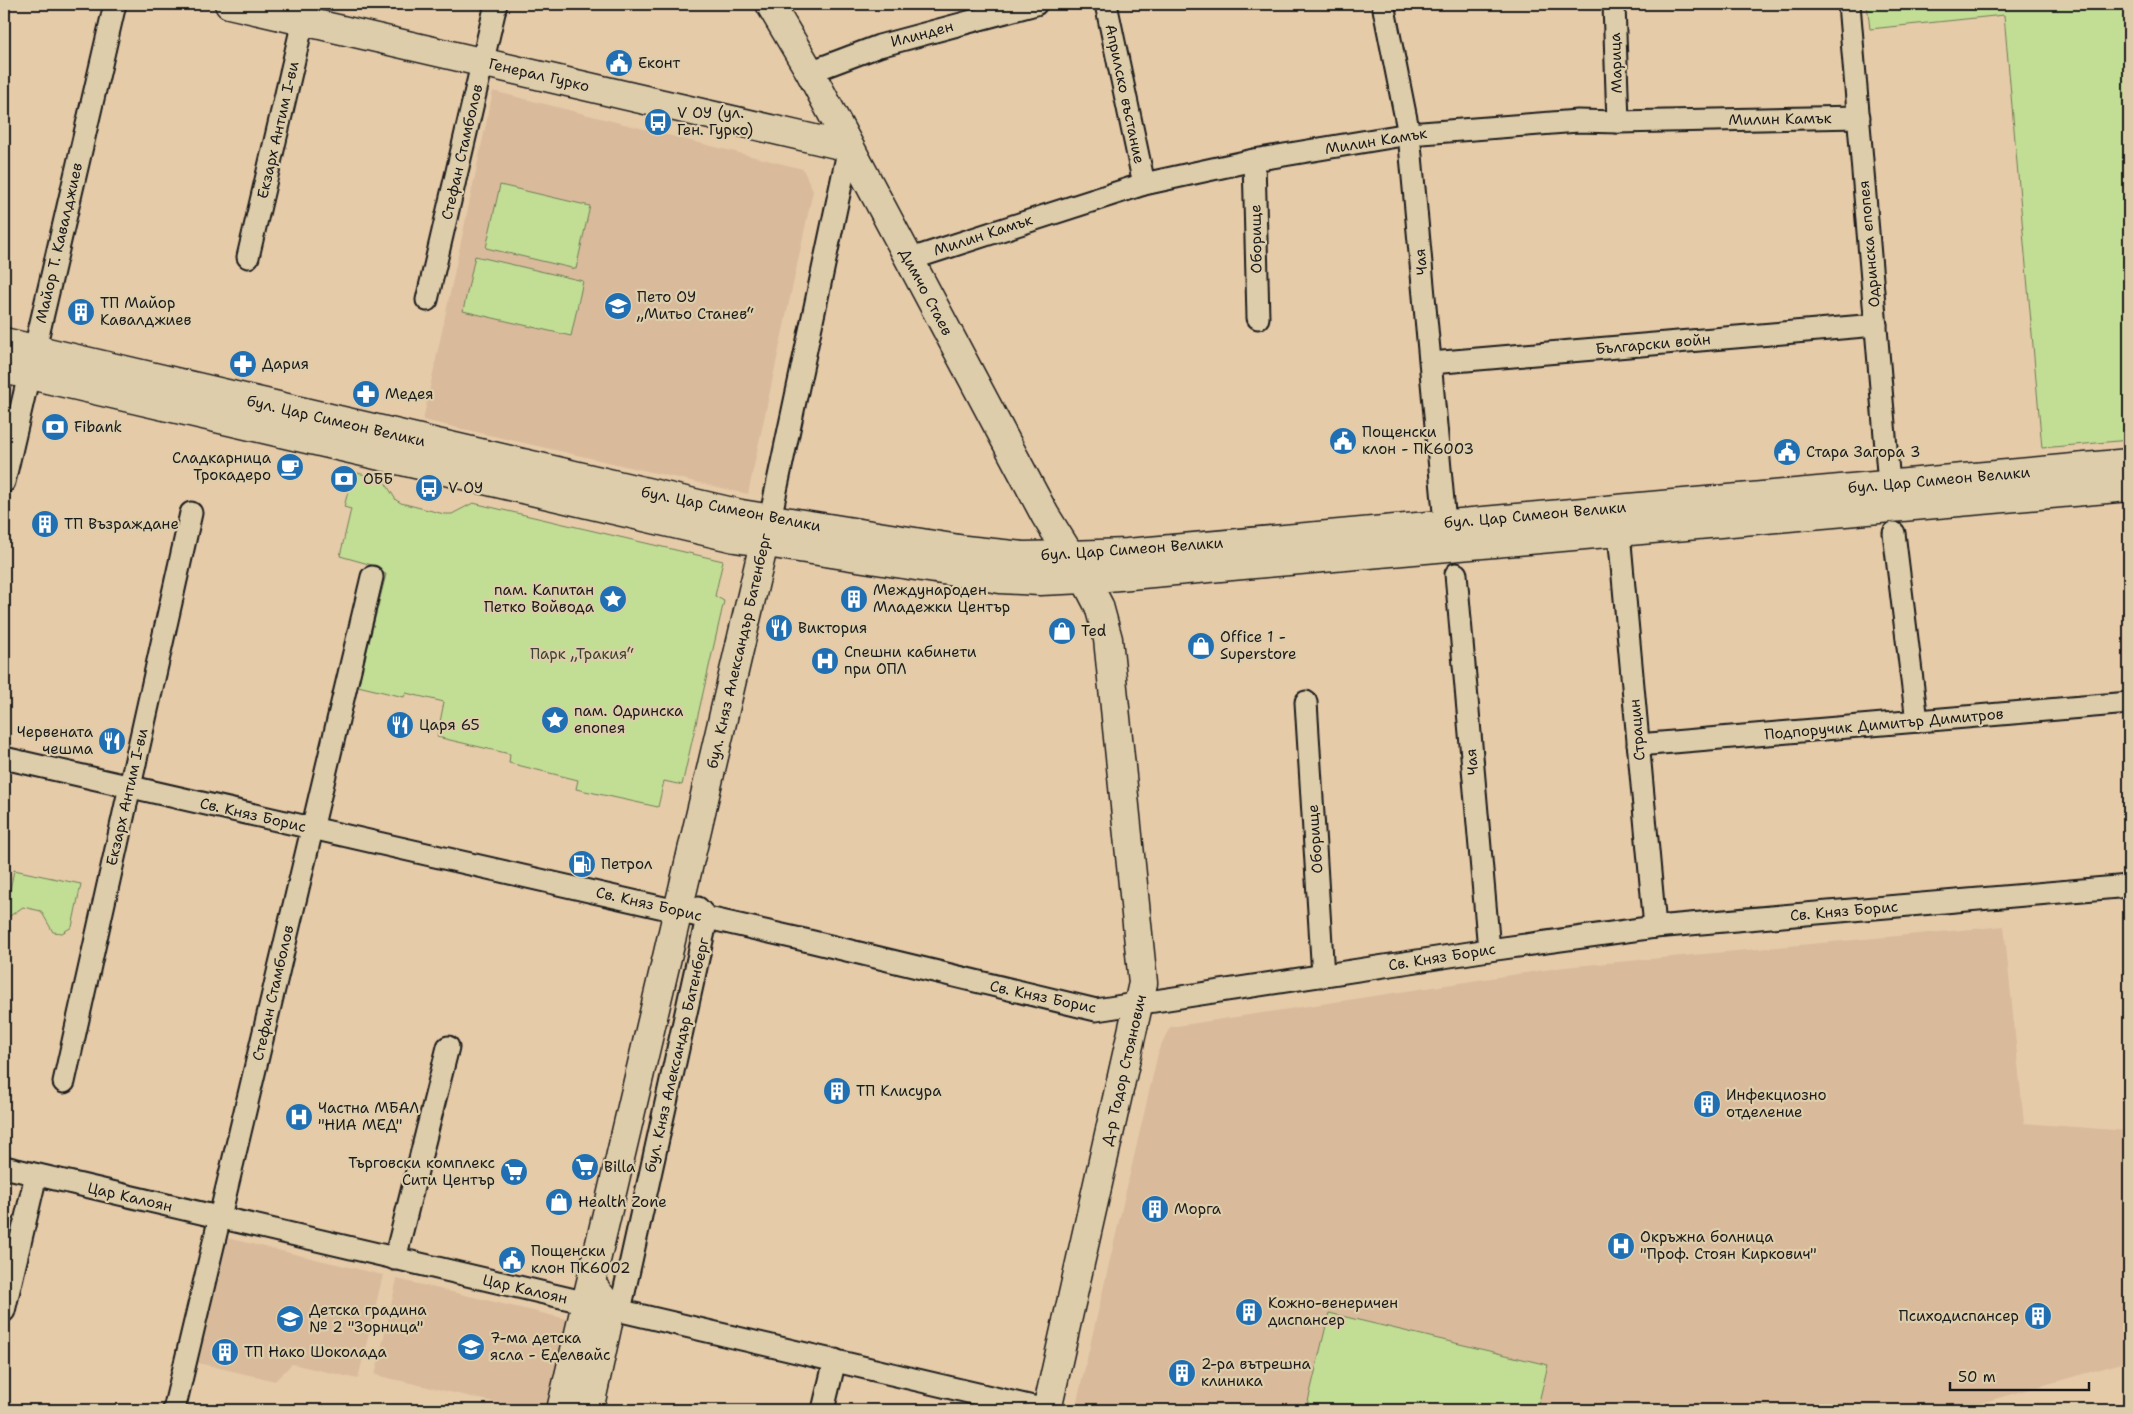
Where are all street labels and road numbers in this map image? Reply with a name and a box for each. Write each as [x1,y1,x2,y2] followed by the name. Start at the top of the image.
[888,16,956,52] street label: Илинден
[1100,22,1150,166] street label: Априлско въстание
[1605,32,1627,94] street label: Марица
[487,54,591,96] street label: Генерал Гурко
[252,59,304,201] street label: Екзарх Антим I-ви
[437,82,487,222] street label: Стефан Стамболов
[1728,108,1832,130] street label: Милин Камък
[1324,123,1429,159] street label: Милин Камък
[31,161,87,325] street label: Майор Т. Кавалджиев
[1853,180,1885,308] street label: Одринска епопея
[1245,204,1267,274] street label: Оборище
[931,210,1035,260] street label: Милин Камък
[895,245,957,339] street label: Димчо Стаев
[1410,248,1432,276] street label: Чая
[1595,329,1711,359] street label: Български войн
[245,391,428,451] street label: бул. Цар Симеон Велики
[1847,462,2031,498] street label: бул. Цар Симеон Велики
[639,482,823,536] street label: бул. Цар Симеон Велики
[1443,497,1627,533] street label: бул. Цар Симеон Велики
[702,531,776,771] street label: бул. Княз Александър Батенберг
[1040,533,1224,565] street label: бул. Цар Симеон Велики
[1624,698,1650,762] street label: Страцин
[1764,704,2005,744] street label: Подпоручик Димитър Димитров
[101,726,153,868] street label: Екзарх Антим I-ви
[1461,748,1483,776] street label: Чая
[198,793,308,837] street label: Св. Княз Борис
[1303,804,1327,874] street label: Оборище
[594,882,704,926] street label: Св. Княз Борис
[1789,896,1899,926] street label: Св. Княз Борис
[248,923,298,1063] street label: Стефан Стамболов
[640,935,714,1175] street label: бул. Княз Александър Батенберг
[1387,939,1497,975] street label: Св. Княз Борис
[988,976,1098,1018] street label: Св. Княз Борис
[1097,992,1151,1148] street label: Д-р Тодор Стоянович
[86,1178,174,1216] street label: Цар Калоян
[481,1270,569,1308] street label: Цар Калоян

